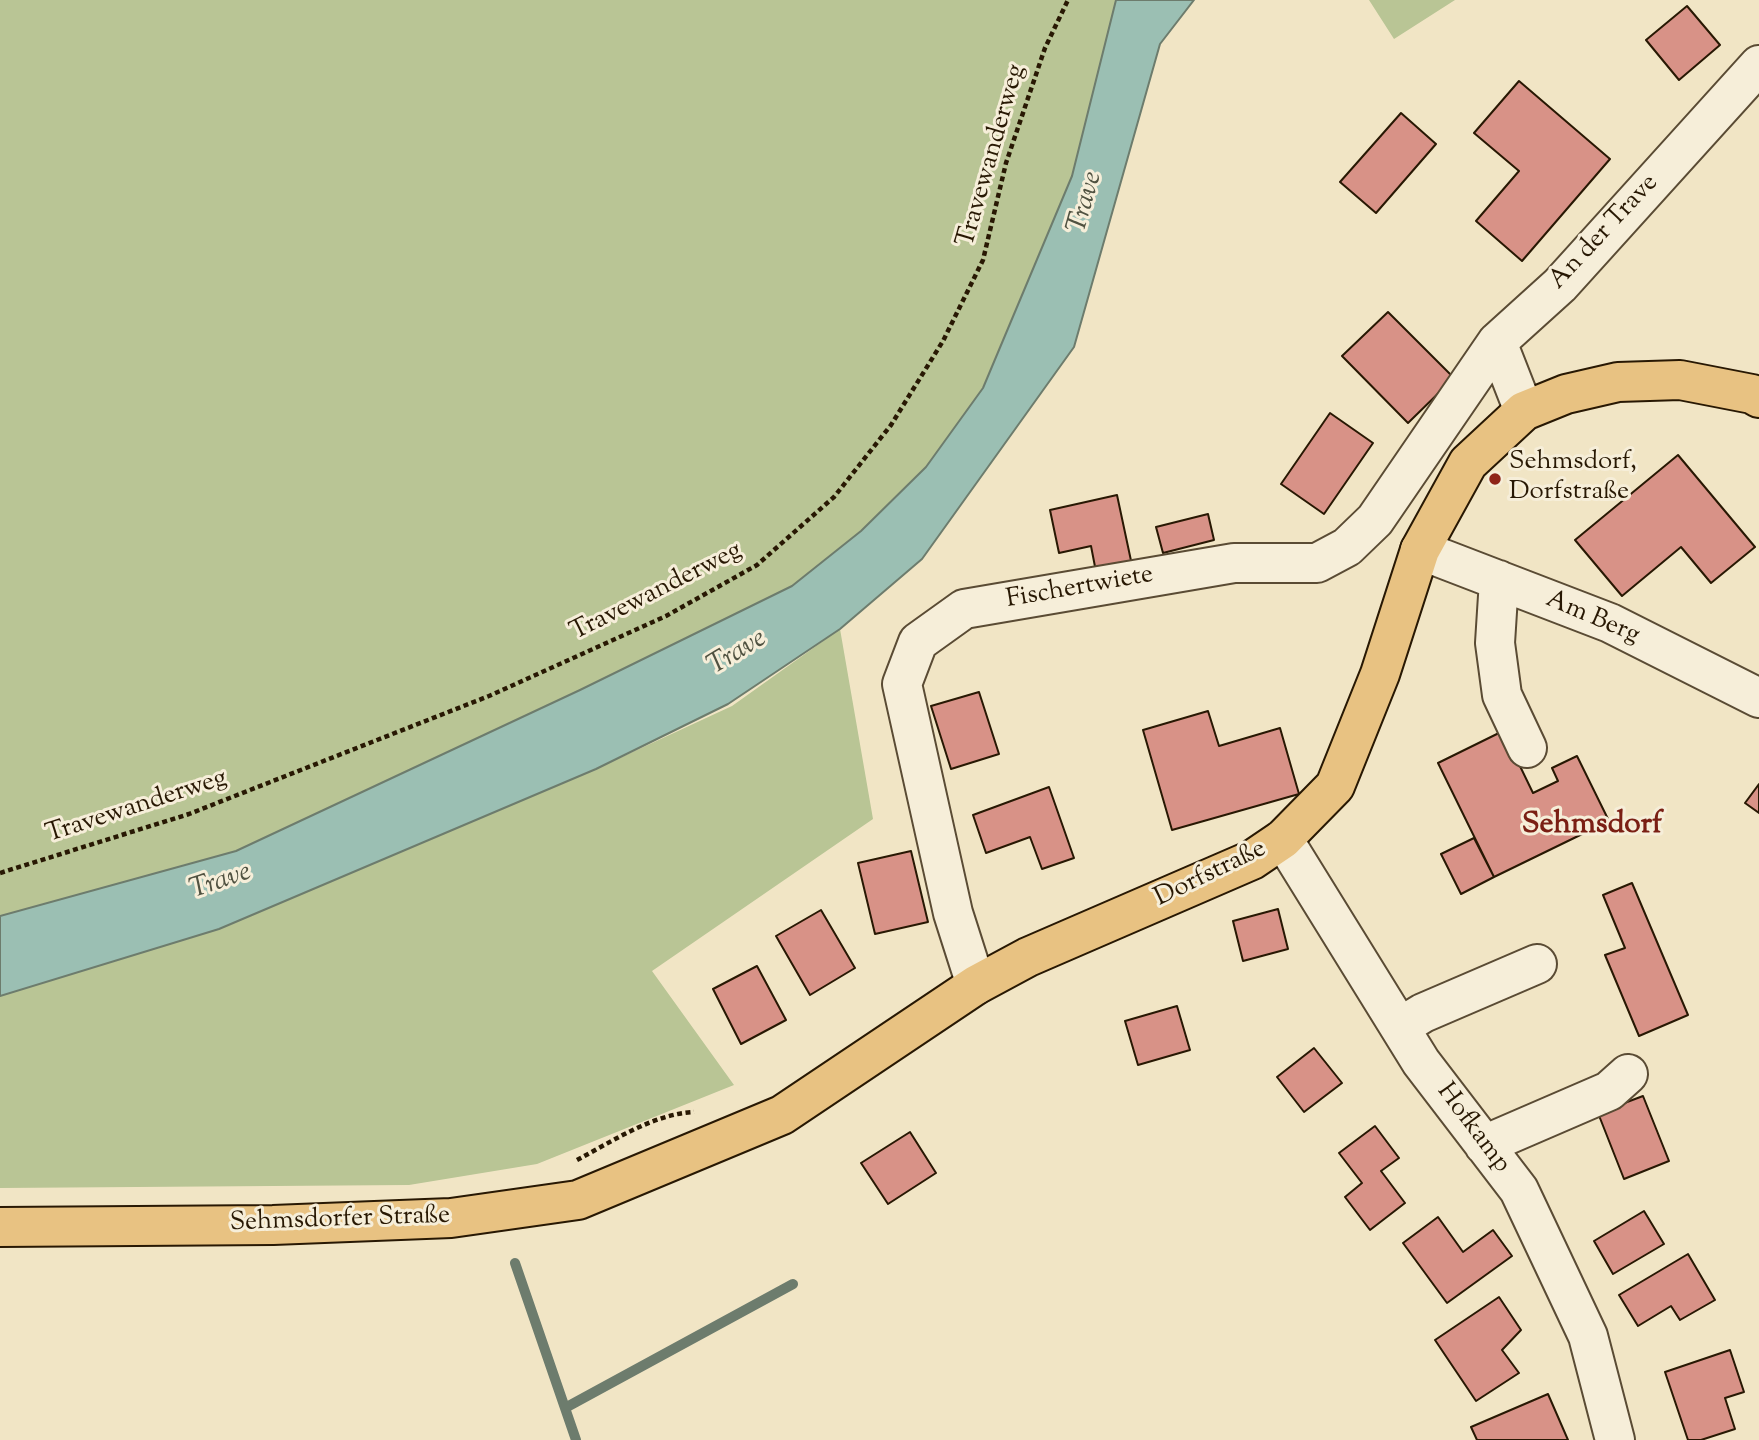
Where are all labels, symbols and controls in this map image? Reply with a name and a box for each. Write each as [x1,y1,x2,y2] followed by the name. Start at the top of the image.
[952,61,1034,251] street label: Travewanderweg
[1062,168,1112,238] water label: Trave
[1544,169,1666,297] street label: An der Trave
[1509,448,1637,510] place label: Sehmsdorf, Dorfstraße
[1487,471,1503,487] marker: Sehmsdorf, Dorfstraße
[566,536,748,650] street label: Travewanderweg
[1004,561,1156,617] street label: Fischertwiete
[1540,585,1644,653] street label: Am Berg
[703,623,773,685] water label: Trave
[43,764,231,852] street label: Travewanderweg
[1522,809,1662,845] district label: Sehmsdorf
[1150,835,1272,915] street label: Dorfstraße
[186,857,256,909] water label: Trave
[1428,1078,1516,1180] street label: Hofkamp
[229,1202,451,1240] street label: Sehmsdorfer Straße

